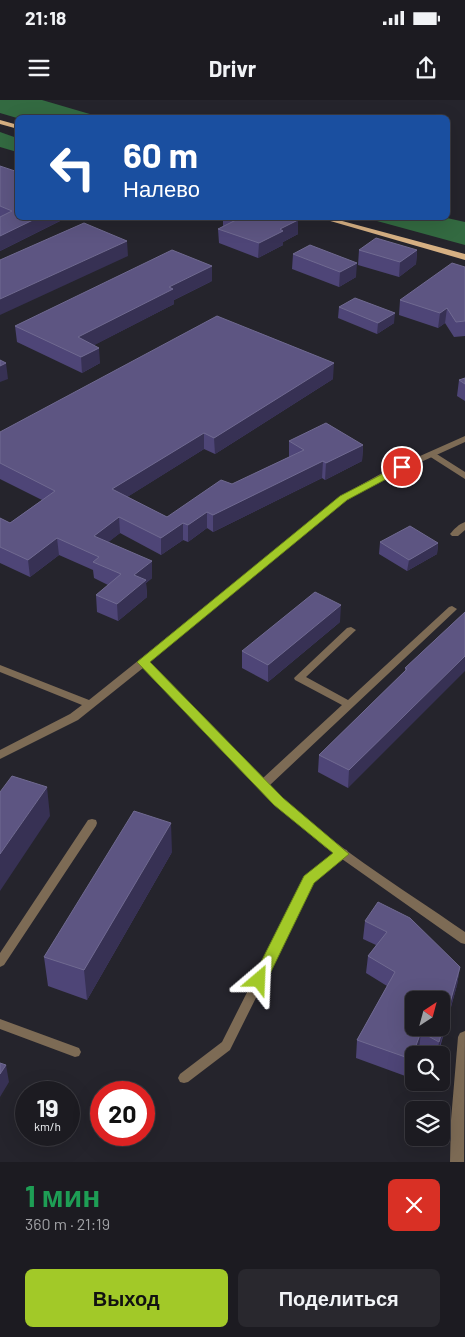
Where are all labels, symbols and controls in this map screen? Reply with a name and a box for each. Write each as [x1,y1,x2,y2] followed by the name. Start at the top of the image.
[25,6,66,29] text: 21:18
[25,54,53,82] icon: menu
[412,54,440,82] icon: share
[209,55,256,81] text: Drivr
[123,133,198,175] text: 60 m
[40,135,105,200] icon: left
[123,175,200,201] text: Налево
[381,446,423,488] pin
[388,453,416,481] icon: arrive
[232,953,284,1005] position arrow
[405,991,450,1036] north arrow
[405,991,450,1146] map controls
[405,1046,450,1091] button: search
[90,1081,155,1146] speed limit sign: 20
[36,1092,59,1122] text: 19
[405,1101,450,1146] button: layers
[34,1119,61,1133] text: km/h
[25,1177,100,1213] text: 1 мин
[388,1179,440,1231] button: close
[25,1214,110,1233] text: 360 m · 21:19
[25,1269,228,1327] button: Выход
[238,1269,440,1327] button: Поделиться

